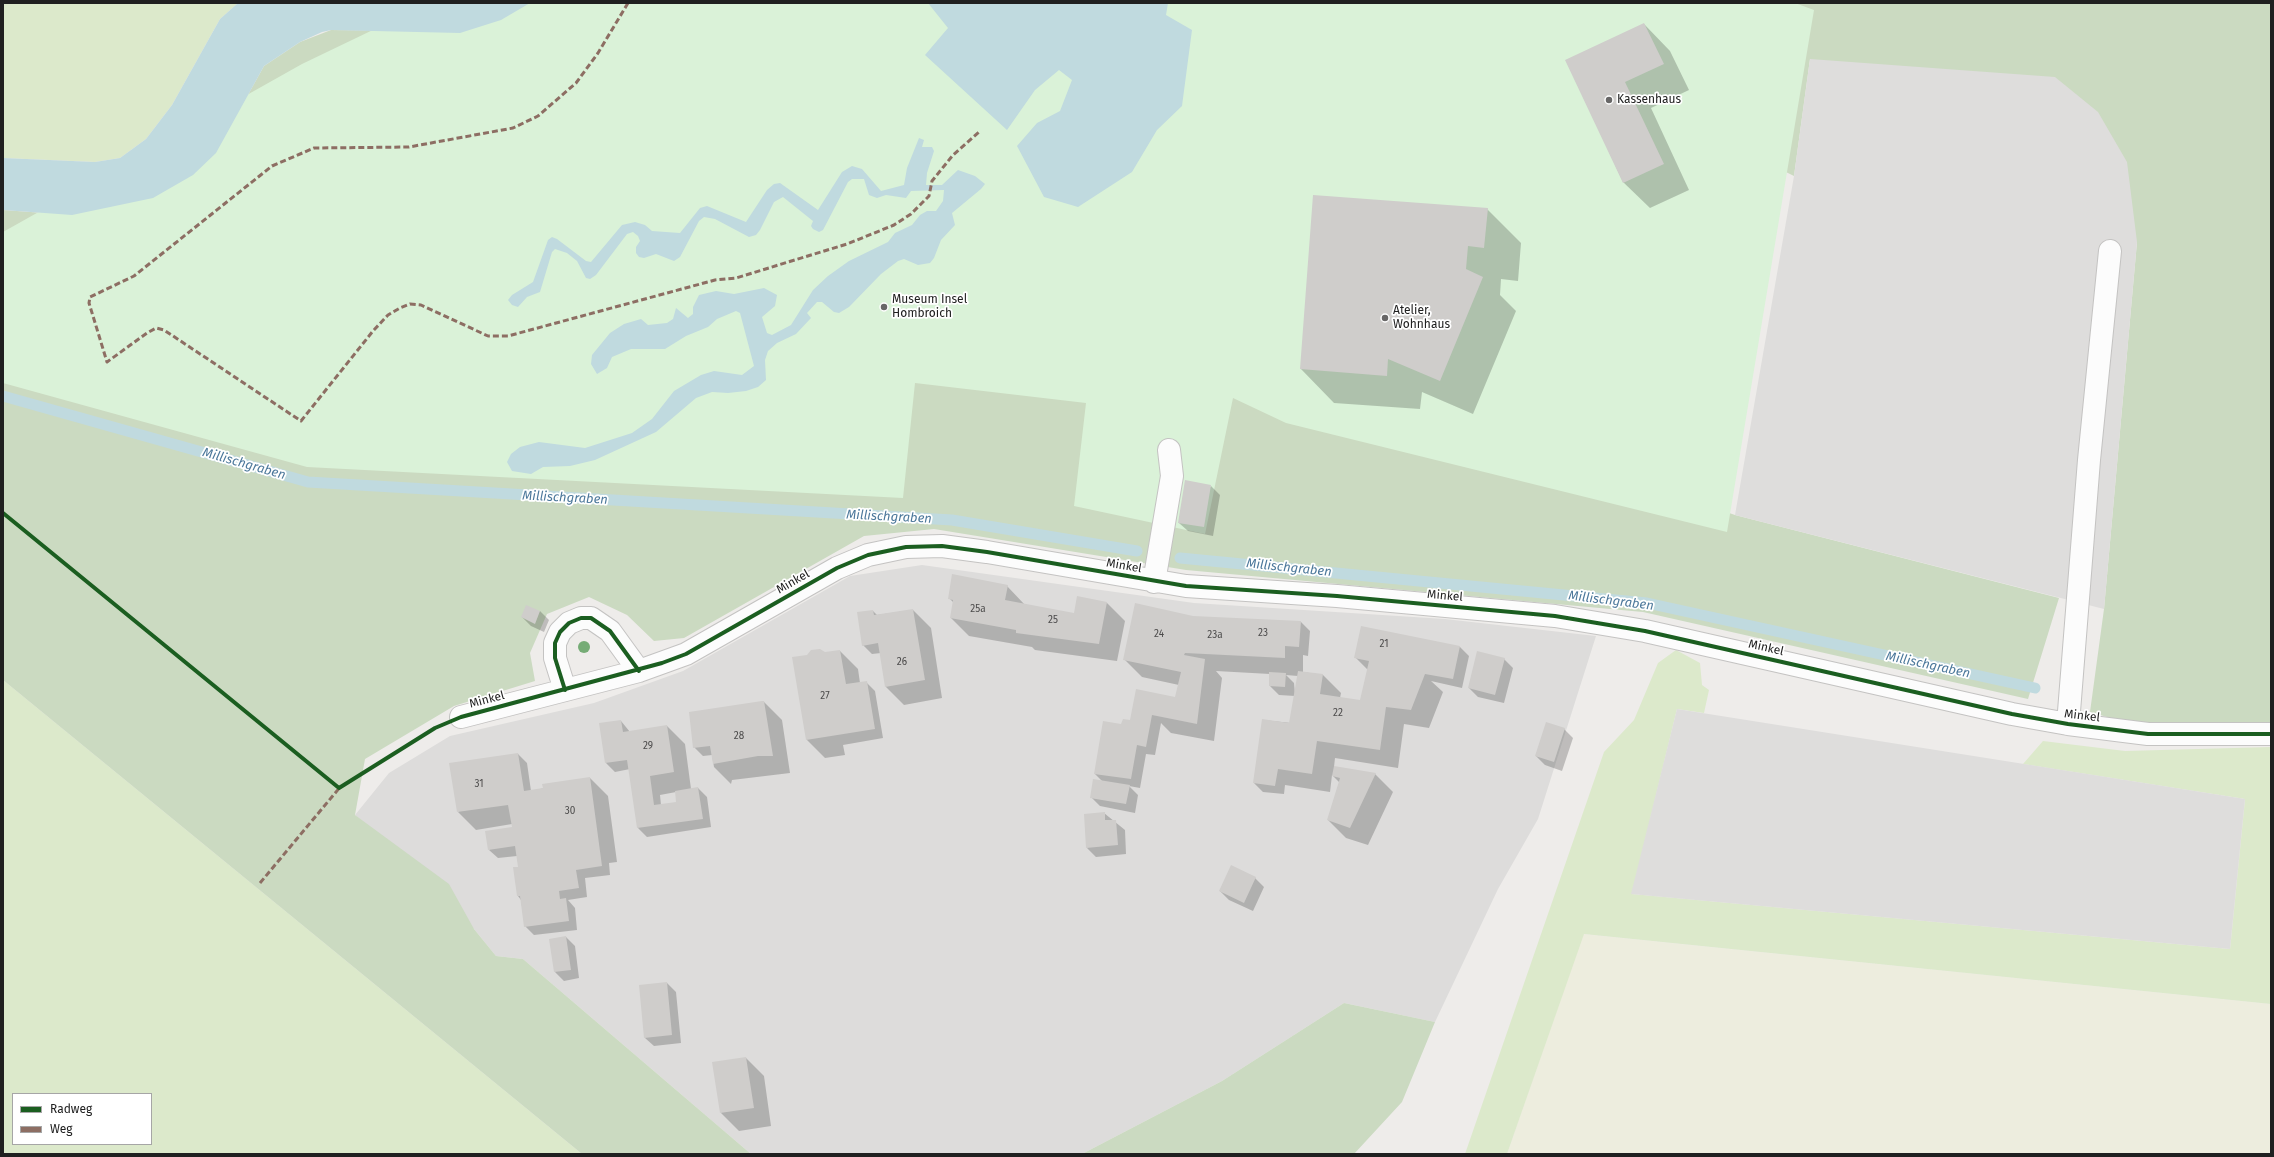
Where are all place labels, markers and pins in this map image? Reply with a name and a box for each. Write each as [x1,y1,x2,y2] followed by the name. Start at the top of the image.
[1617,93,1681,107] place label: Kassenhaus
[1604,95,1614,105] marker: Kassenhaus
[892,293,967,321] place label: Museum Insel Hombroich
[879,302,889,312] marker: Museum Insel Hombroich
[1393,304,1450,332] place label: Atelier, Wohnhaus
[1380,313,1390,323] marker: Atelier, Wohnhaus

